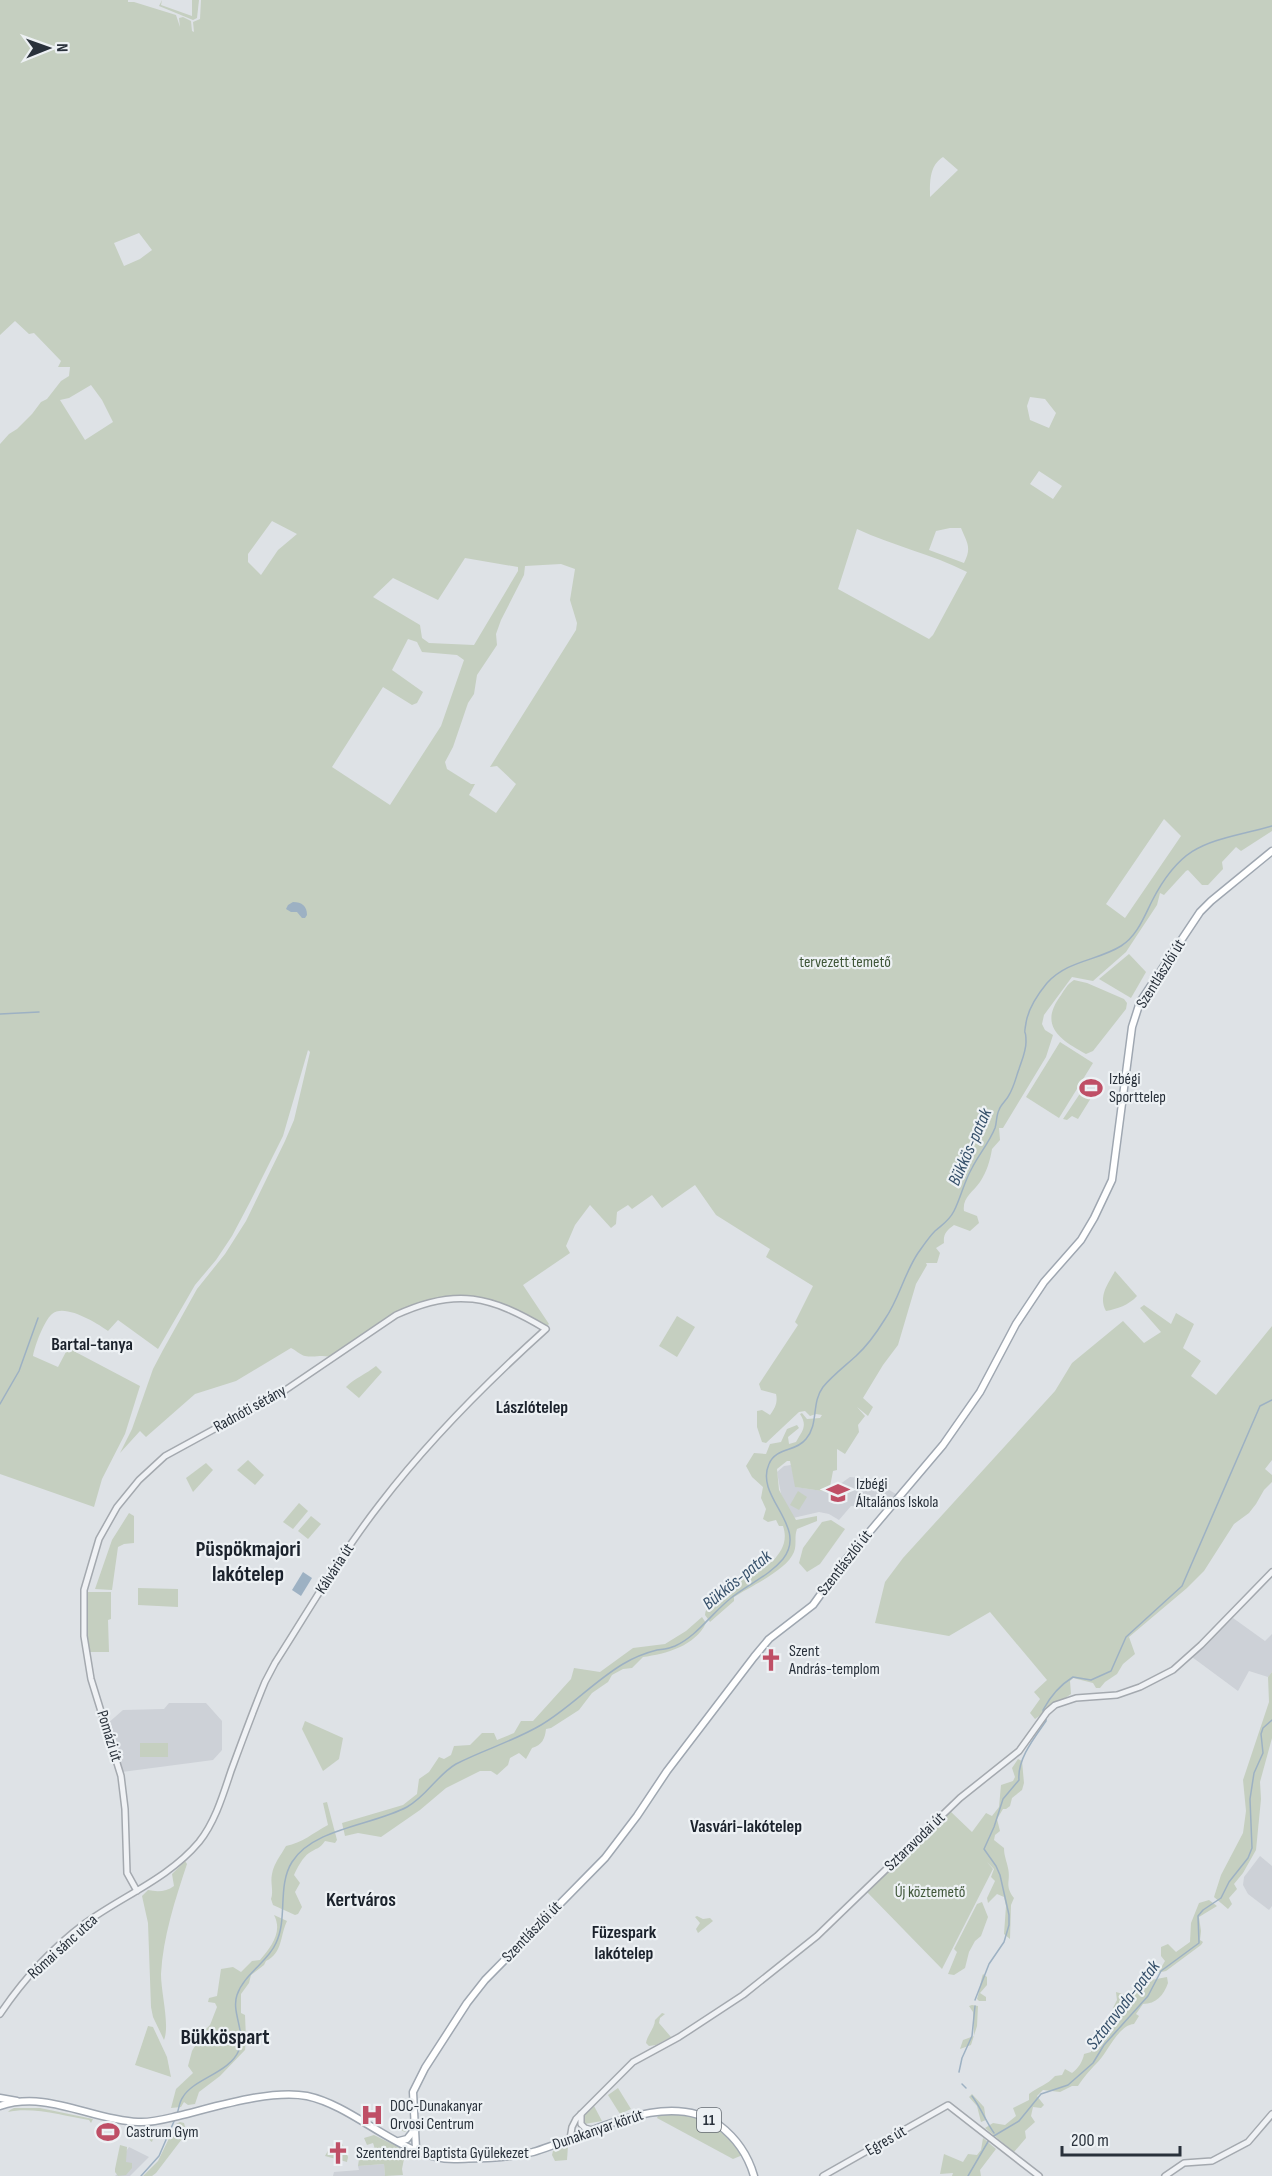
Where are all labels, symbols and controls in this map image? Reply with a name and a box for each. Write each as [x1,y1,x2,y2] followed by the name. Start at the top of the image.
[18,18,78,78] north arrow
[52,43,71,52] text: N
[1132,936,1190,1012] street label: Szentlászlói út
[799,953,891,972] park label: tervezett temető
[1109,1070,1166,1107] place label: Izbégi Sporttelep
[1078,1075,1104,1101] sports icon: Izbégi Sporttelep
[944,1104,997,1189] water label: Bükkös-patak
[51,1334,133,1355] district label: Bartal-tanya
[210,1381,290,1437] street label: Radnóti sétány
[496,1397,568,1418] district label: Lászlótelep
[855,1475,939,1512] place label: Izbégi Általános Iskola
[825,1480,851,1506] school or university icon: Izbégi Általános Iskola
[814,1526,876,1599] street label: Szentlászlói út
[195,1536,301,1588] district label: Püspökmajori lakótelep
[312,1540,358,1598] street label: Kálvária út
[698,1545,777,1614] water label: Bükkös-patak
[788,1642,880,1679] place label: Szent András-templom
[758,1647,784,1673] church icon: Szent András-templom
[92,1708,126,1764] street label: Pomázi út
[881,1809,949,1875] street label: Sztaravodai út
[690,1816,802,1837] district label: Vasvári-lakótelep
[895,1883,965,1902] park label: Új köztemető
[326,1888,396,1912] district label: Kertváros
[498,1897,566,1967] street label: Szentlászlói út
[24,1911,102,1983] street label: Római sánc utca
[592,1922,657,1964] district label: Füzespark lakótelep
[1082,1955,1165,2054] water label: Sztaravoda-patak
[180,2024,270,2051] district label: Bükköspart
[390,2097,483,2134] place label: DOC-Dunakanyar Orvosi Centrum
[359,2102,385,2128] hospital icon: DOC-Dunakanyar Orvosi Centrum
[550,2106,646,2154] street label: Dunakanyar körút
[697,2108,721,2132] road number: 11
[95,2119,121,2145] sports icon: Castrum Gym
[1062,2119,1180,2157] scale bar
[862,2122,910,2160] street label: Egres út
[126,2123,199,2142] place label: Castrum Gym
[1071,2130,1109,2151] text: 200 m
[325,2140,351,2166] church icon: Szentendrei Baptista Gyülekezet
[356,2144,529,2163] place label: Szentendrei Baptista Gyülekezet

